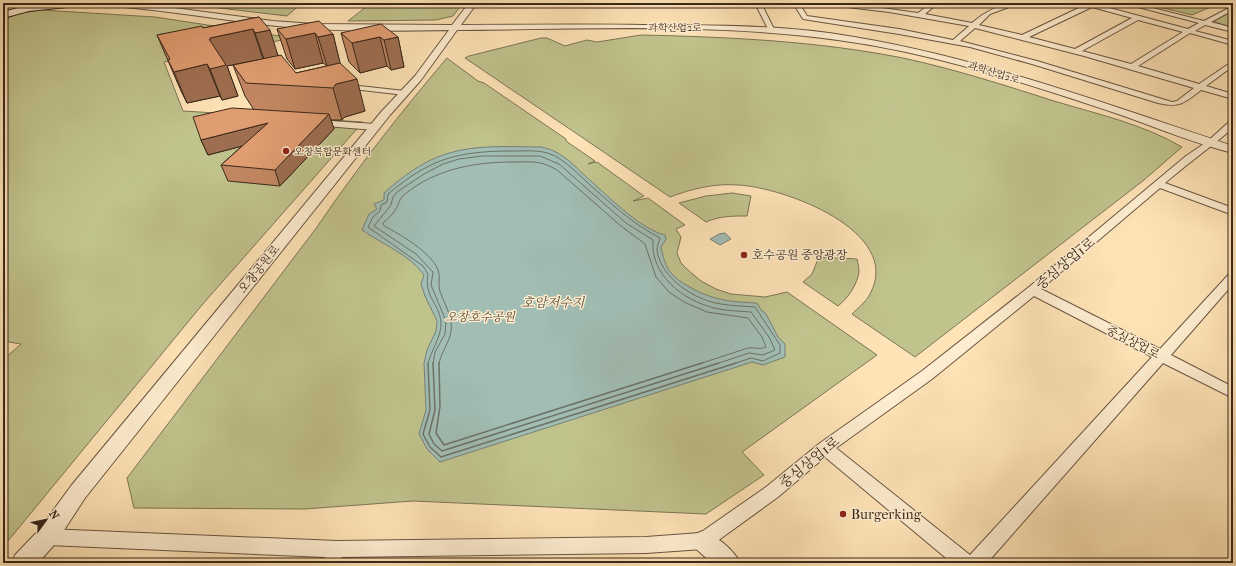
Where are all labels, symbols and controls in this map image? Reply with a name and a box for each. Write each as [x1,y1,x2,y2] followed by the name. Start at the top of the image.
[648,22,702,34] street label: 과학산업2로
[966,59,1021,87] street label: 과학산업2로
[281,146,291,156] marker: 오창복합문화센터
[294,146,371,158] place label: 오창복합문화센터
[1032,233,1099,293] street label: 중심상업1로
[235,242,283,296] street label: 오창공원로
[752,248,848,262] place label: 호수공원 중앙광장
[739,250,749,260] marker: 호수공원 중앙광장
[522,295,586,310] water label: 호암저수지
[445,310,516,324] park label: 오창호수공원
[1104,323,1162,362] street label: 중심상업로
[776,433,843,492] street label: 중심상업1로
[26,500,66,540] north arrow
[851,506,922,523] place label: Burgerking
[46,508,62,522] text: N
[838,509,848,519] marker: Burgerking

